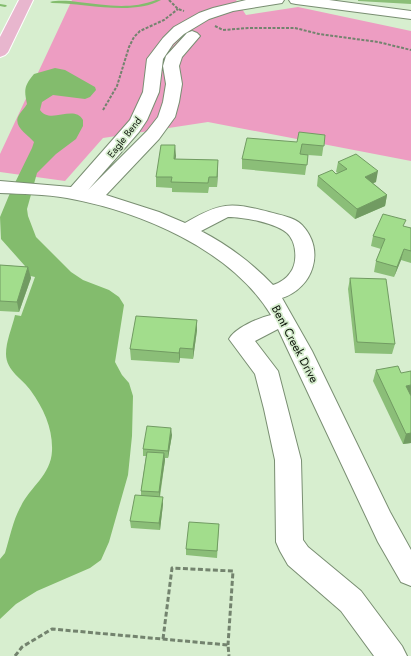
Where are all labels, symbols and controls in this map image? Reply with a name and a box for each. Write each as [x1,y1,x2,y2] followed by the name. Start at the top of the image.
[104,114,145,161] street label: Eagle Bend
[267,302,323,386] street label: Bent Creek Drive

